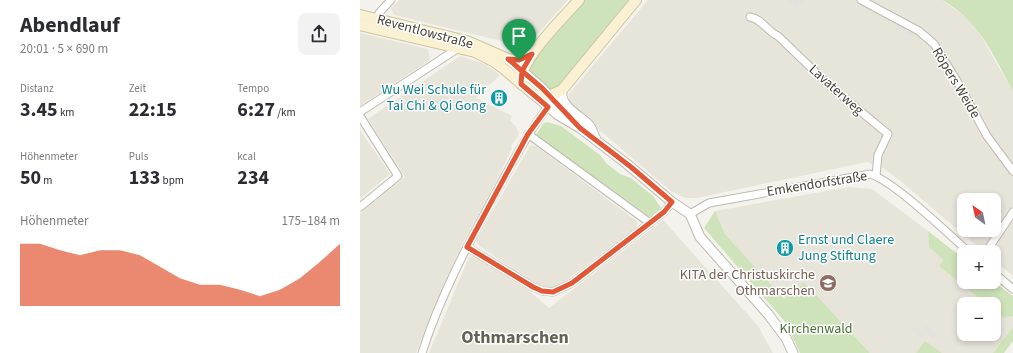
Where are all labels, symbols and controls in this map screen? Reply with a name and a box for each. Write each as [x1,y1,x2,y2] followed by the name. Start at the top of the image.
[20,9,120,41] text: Abendlauf
[375,10,475,54] street label: Reventlowstraße
[298,13,340,55] button: share
[502,19,536,60] pin
[508,25,530,47] icon: arrive
[20,40,108,58] text: 20:01 · 5 × 690 m
[927,44,985,122] street label: Röpers Weide
[804,60,868,120] street label: Lavaterweg
[381,80,486,116] place label: Wu Wei Schule für Tai Chi & Qi Gong
[20,81,54,96] text: Distanz
[129,81,146,96] text: Zeit
[237,81,269,96] text: Tempo
[489,88,509,108] building icon: Wu Wei Schule für Tai Chi & Qi Gong
[20,96,58,124] text: 3.45
[129,96,177,124] text: 22:15
[237,96,275,124] text: 6:27
[58,105,74,120] text: km
[275,105,296,120] text: /km
[20,149,78,164] text: Höhenmeter
[129,149,148,164] text: Puls
[237,149,256,164] text: kcal
[20,164,41,192] text: 50
[129,164,160,192] text: 133
[237,164,269,192] text: 234
[765,166,869,202] street label: Emkendorfstraße
[41,173,52,188] text: m
[160,173,184,188] text: bpm
[957,193,1001,237] north arrow
[957,193,1001,341] map controls
[20,212,88,230] text: Höhenmeter
[282,212,340,230] text: 175–184 m
[798,230,894,266] place label: Ernst und Claere Jung Stiftung
[775,238,795,258] building icon: Ernst und Claere Jung Stiftung
[957,245,1001,289] button: +
[680,265,815,301] place label: KITA der Christuskirche Othmarschen
[818,273,838,293] school or university icon: KITA der Christuskirche Othmarschen
[957,297,1001,341] button: −
[779,319,853,339] park label: Kirchenwald
[461,325,569,350] district label: Othmarschen

